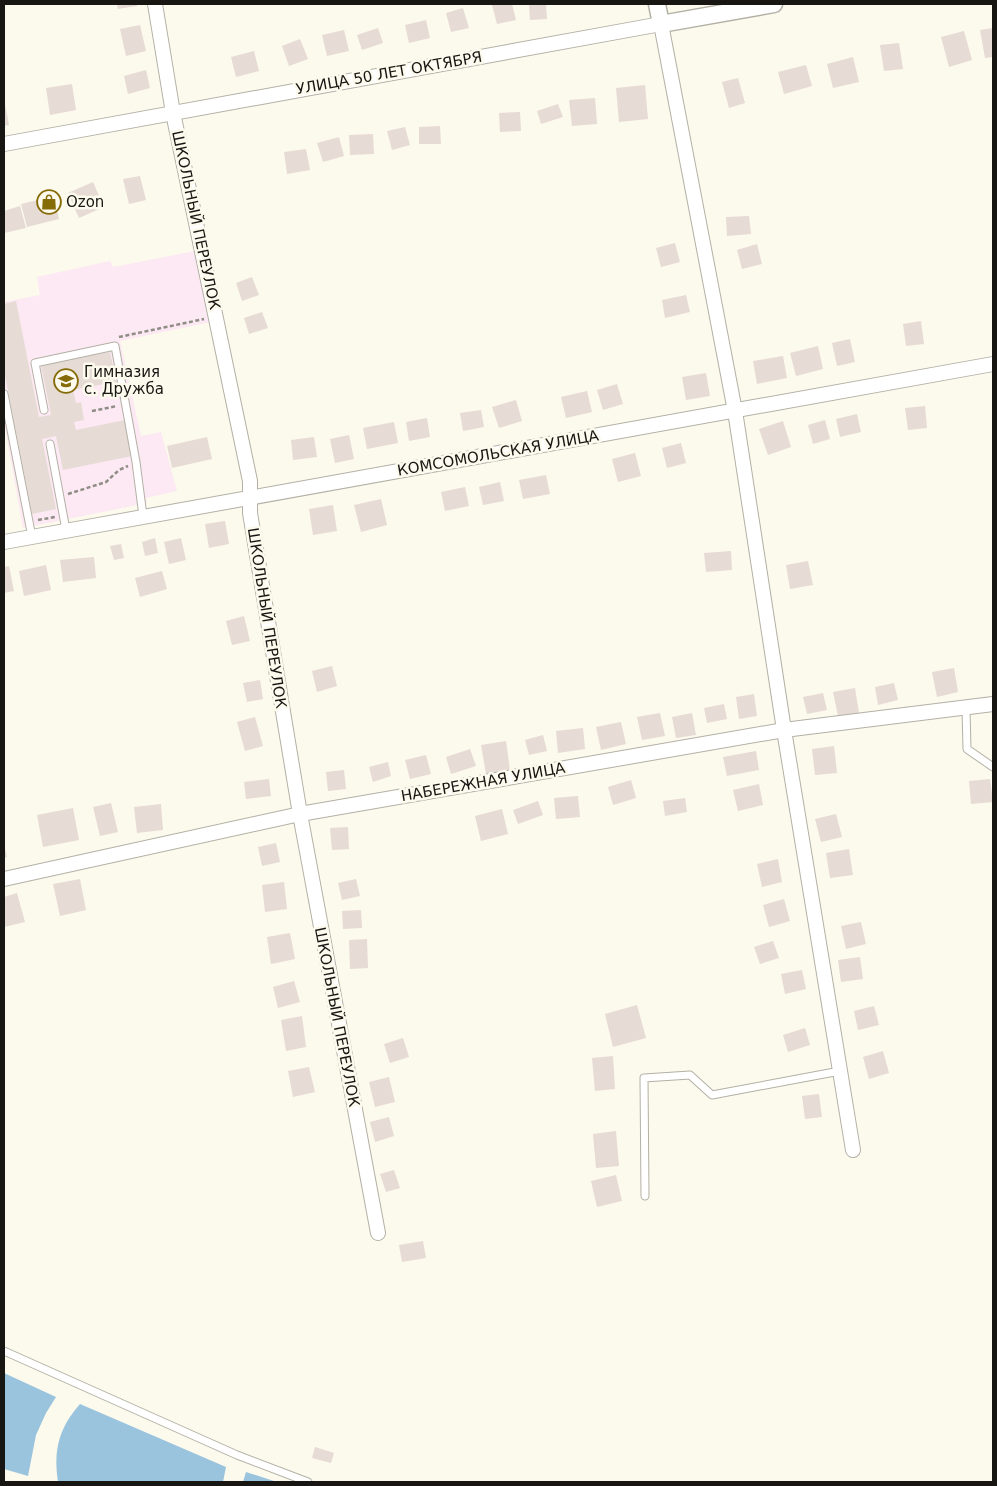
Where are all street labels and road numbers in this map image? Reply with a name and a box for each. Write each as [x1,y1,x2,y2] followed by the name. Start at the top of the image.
[295,48,483,98] street label: УЛИЦА 50 ЛЕТ ОКТЯБРЯ
[168,129,225,312] street label: ШКОЛЬНЫЙ ПЕРЕУЛОК
[396,426,601,480] street label: КОМСОМОЛЬСКАЯ УЛИЦА
[244,526,291,710] street label: ШКОЛЬНЫЙ ПЕРЕУЛОК
[400,759,567,805] street label: НАБЕРЕЖНАЯ УЛИЦА
[311,925,364,1109] street label: ШКОЛЬНЫЙ ПЕРЕУЛОК

